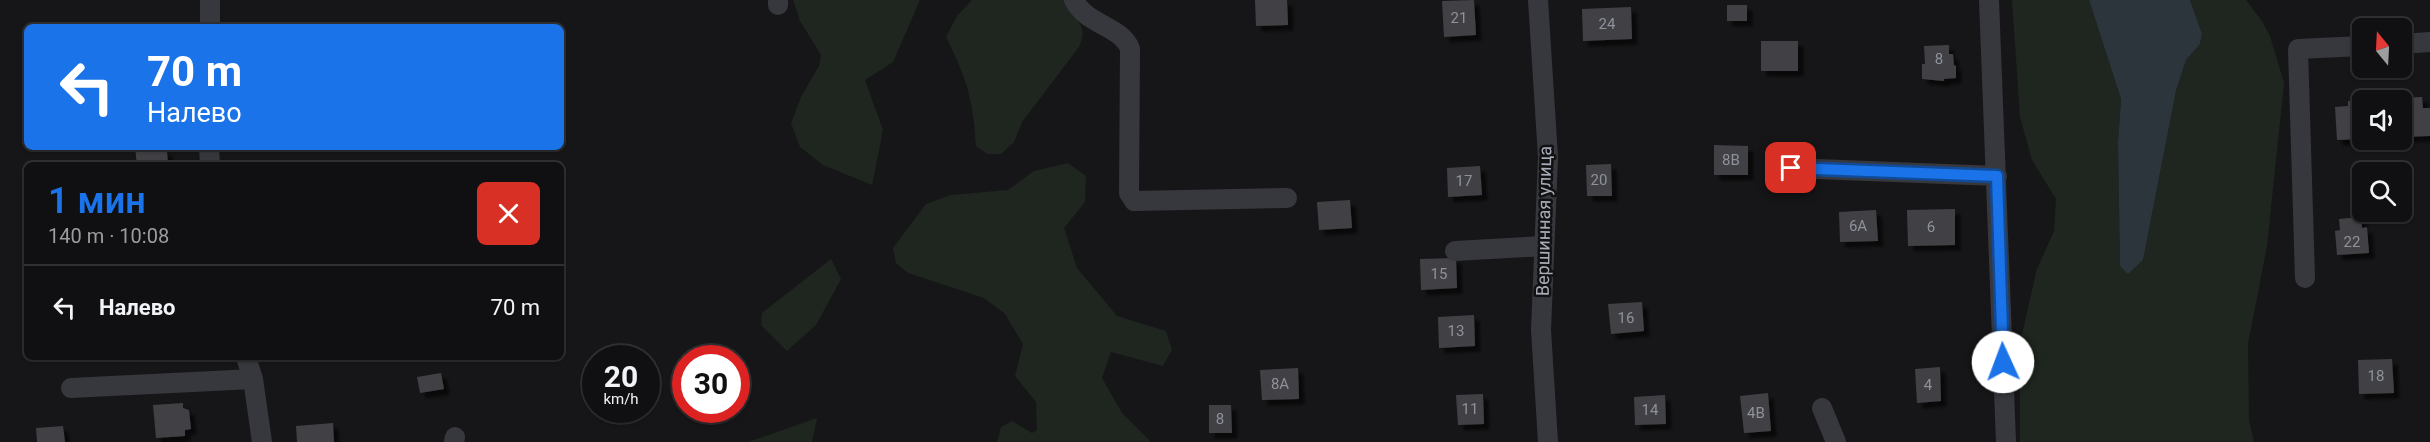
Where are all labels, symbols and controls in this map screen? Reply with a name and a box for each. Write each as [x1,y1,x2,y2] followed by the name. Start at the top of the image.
[1451,9,1467,27] house number: 21
[1599,15,1616,33] house number: 24
[2352,18,2412,78] north arrow
[2352,18,2412,222] map controls
[147,47,242,96] text: 70 m
[48,48,126,126] icon: left
[1935,50,1943,68] house number: 8
[2352,90,2412,150] button: sound
[147,97,242,129] text: Налево
[1765,142,1816,193] pin
[1532,146,1555,296] street label: Вершинная улица
[1722,151,1740,169] house number: 8В
[1774,151,1807,184] icon: arrive
[2352,162,2412,222] button: search
[1591,171,1607,189] house number: 20
[1456,172,1472,190] house number: 17
[48,180,146,222] text: 1 мин
[477,182,540,245] button: close
[1849,217,1867,235] house number: 6А
[1927,218,1935,236] house number: 6
[48,224,169,248] text: 140 m · 10:08
[2344,233,2360,251] house number: 22
[1431,265,1447,283] house number: 15
[48,291,81,324] icon: left
[99,295,176,320] text: Налево
[491,295,540,320] text: 70 m
[1618,309,1634,327] house number: 16
[1448,322,1464,340] house number: 13
[1971,330,2035,394] position arrow
[672,345,750,423] speed limit sign: 30
[604,359,638,394] text: 20
[2368,367,2384,385] house number: 18
[1271,375,1289,393] house number: 8А
[1924,376,1933,394] house number: 4
[603,390,639,408] text: km/h
[1462,400,1478,418] house number: 11
[1642,401,1659,419] house number: 14
[1747,404,1765,422] house number: 4В
[1216,410,1224,428] house number: 8

